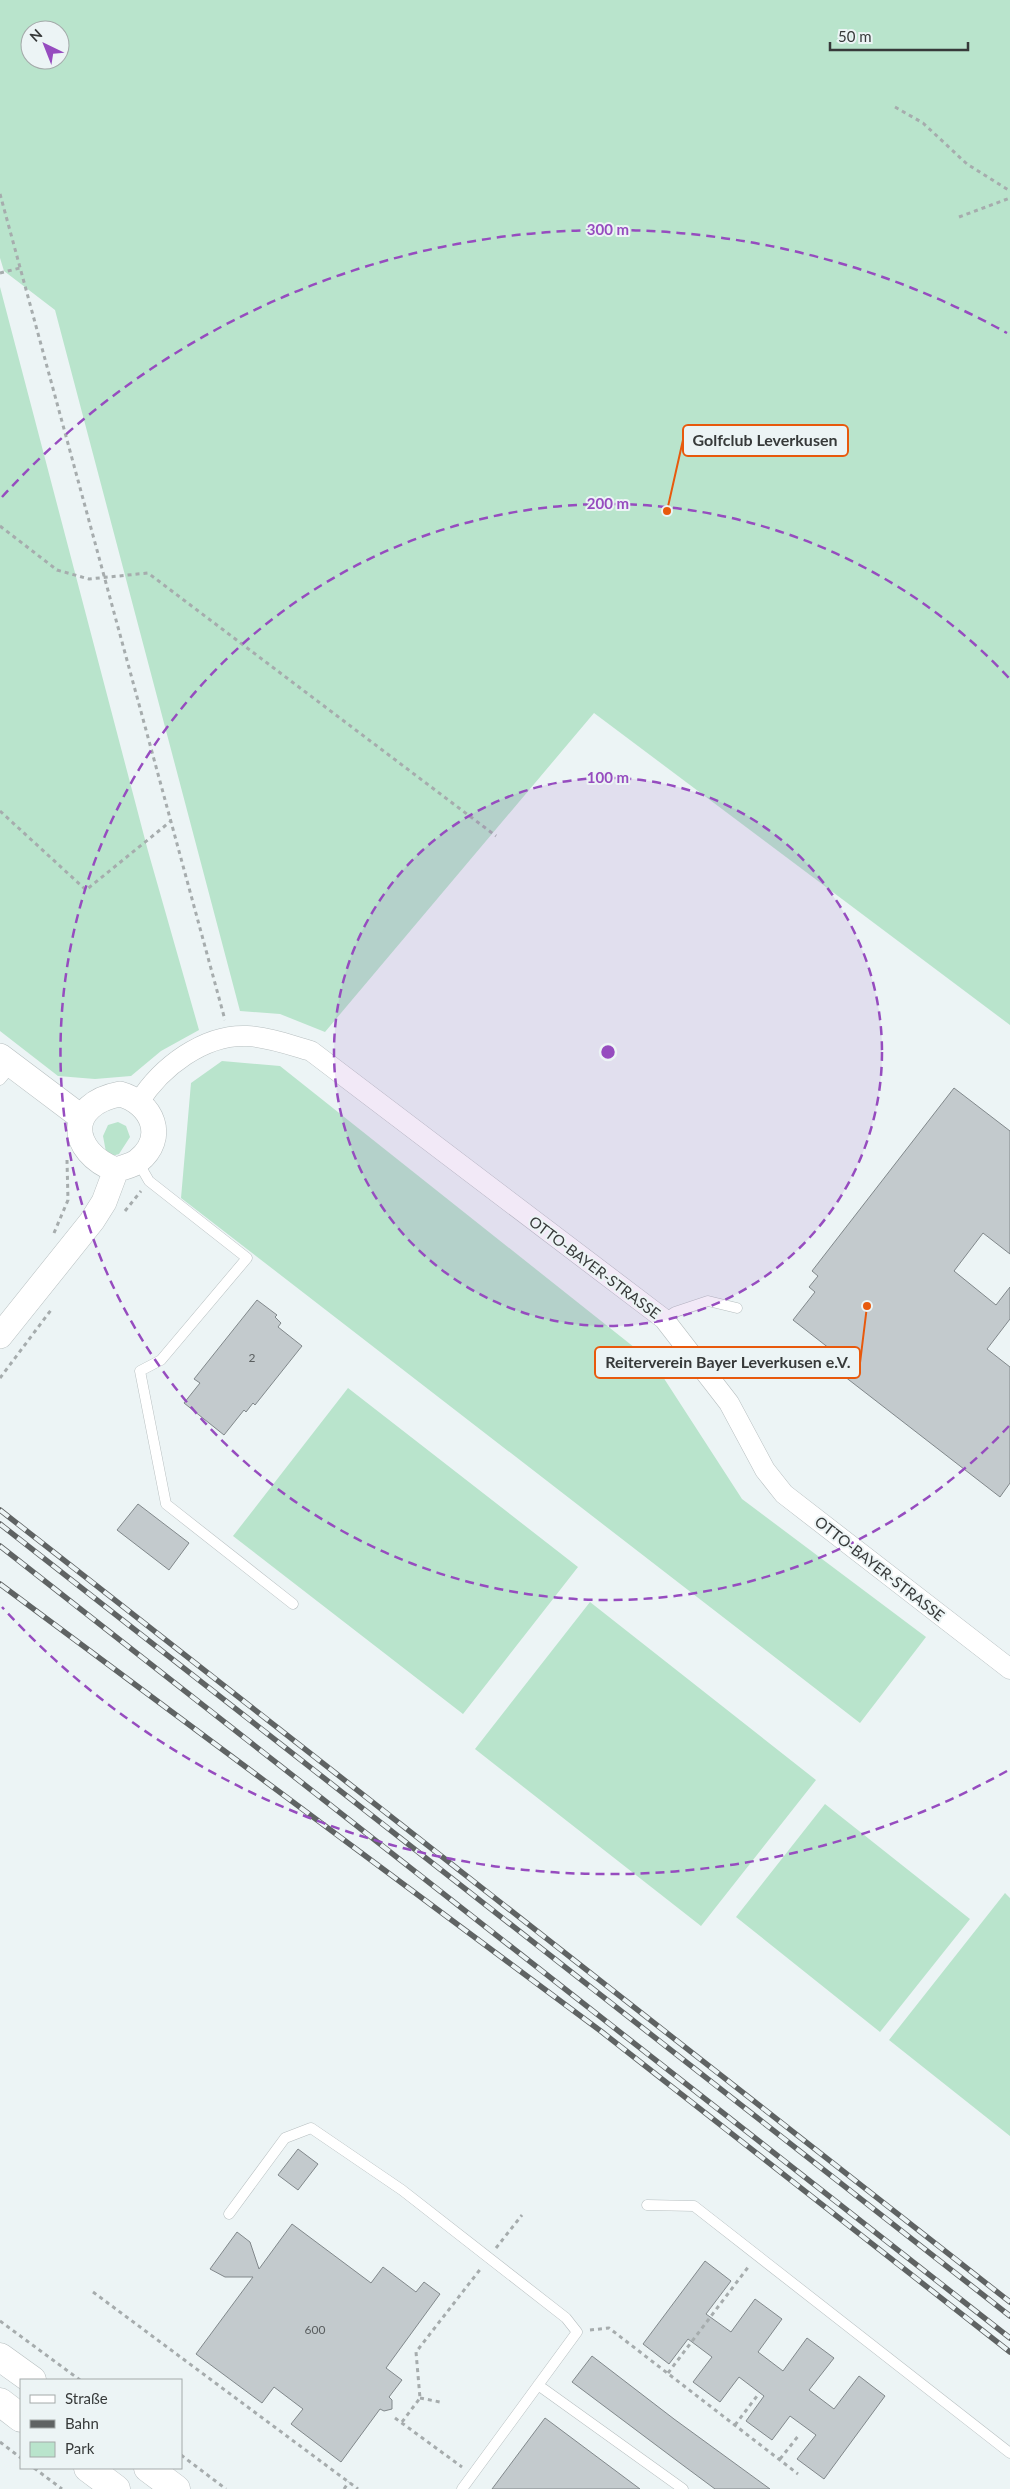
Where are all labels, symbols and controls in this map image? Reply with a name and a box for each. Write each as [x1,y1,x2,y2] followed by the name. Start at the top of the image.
[20,20,70,70] north arrow
[830,20,968,52] scale bar
[26,25,46,45] text: N
[838,27,872,45] text: 50 m
[587,220,629,238] text: 300 m
[683,425,848,456] callout: Golfclub Leverkusen
[693,430,838,449] text: Golfclub Leverkusen
[587,494,629,512] text: 200 m
[587,768,629,786] text: 100 m
[599,1043,617,1061] centre of rings
[526,1212,664,1322] street label: OTTO-BAYER-STRASSE
[595,1347,860,1378] callout: Reiterverein Bayer Leverkusen e.V.
[249,1350,256,1365] house number: 2
[605,1352,851,1371] text: Reiterverein Bayer Leverkusen e.V.
[812,1512,948,1624] street label: OTTO-BAYER-STRASSE
[305,2322,325,2337] house number: 600
[20,2379,182,2469] legend
[65,2389,108,2407] text: Straße
[65,2414,99,2432] text: Bahn
[65,2439,95,2457] text: Park

